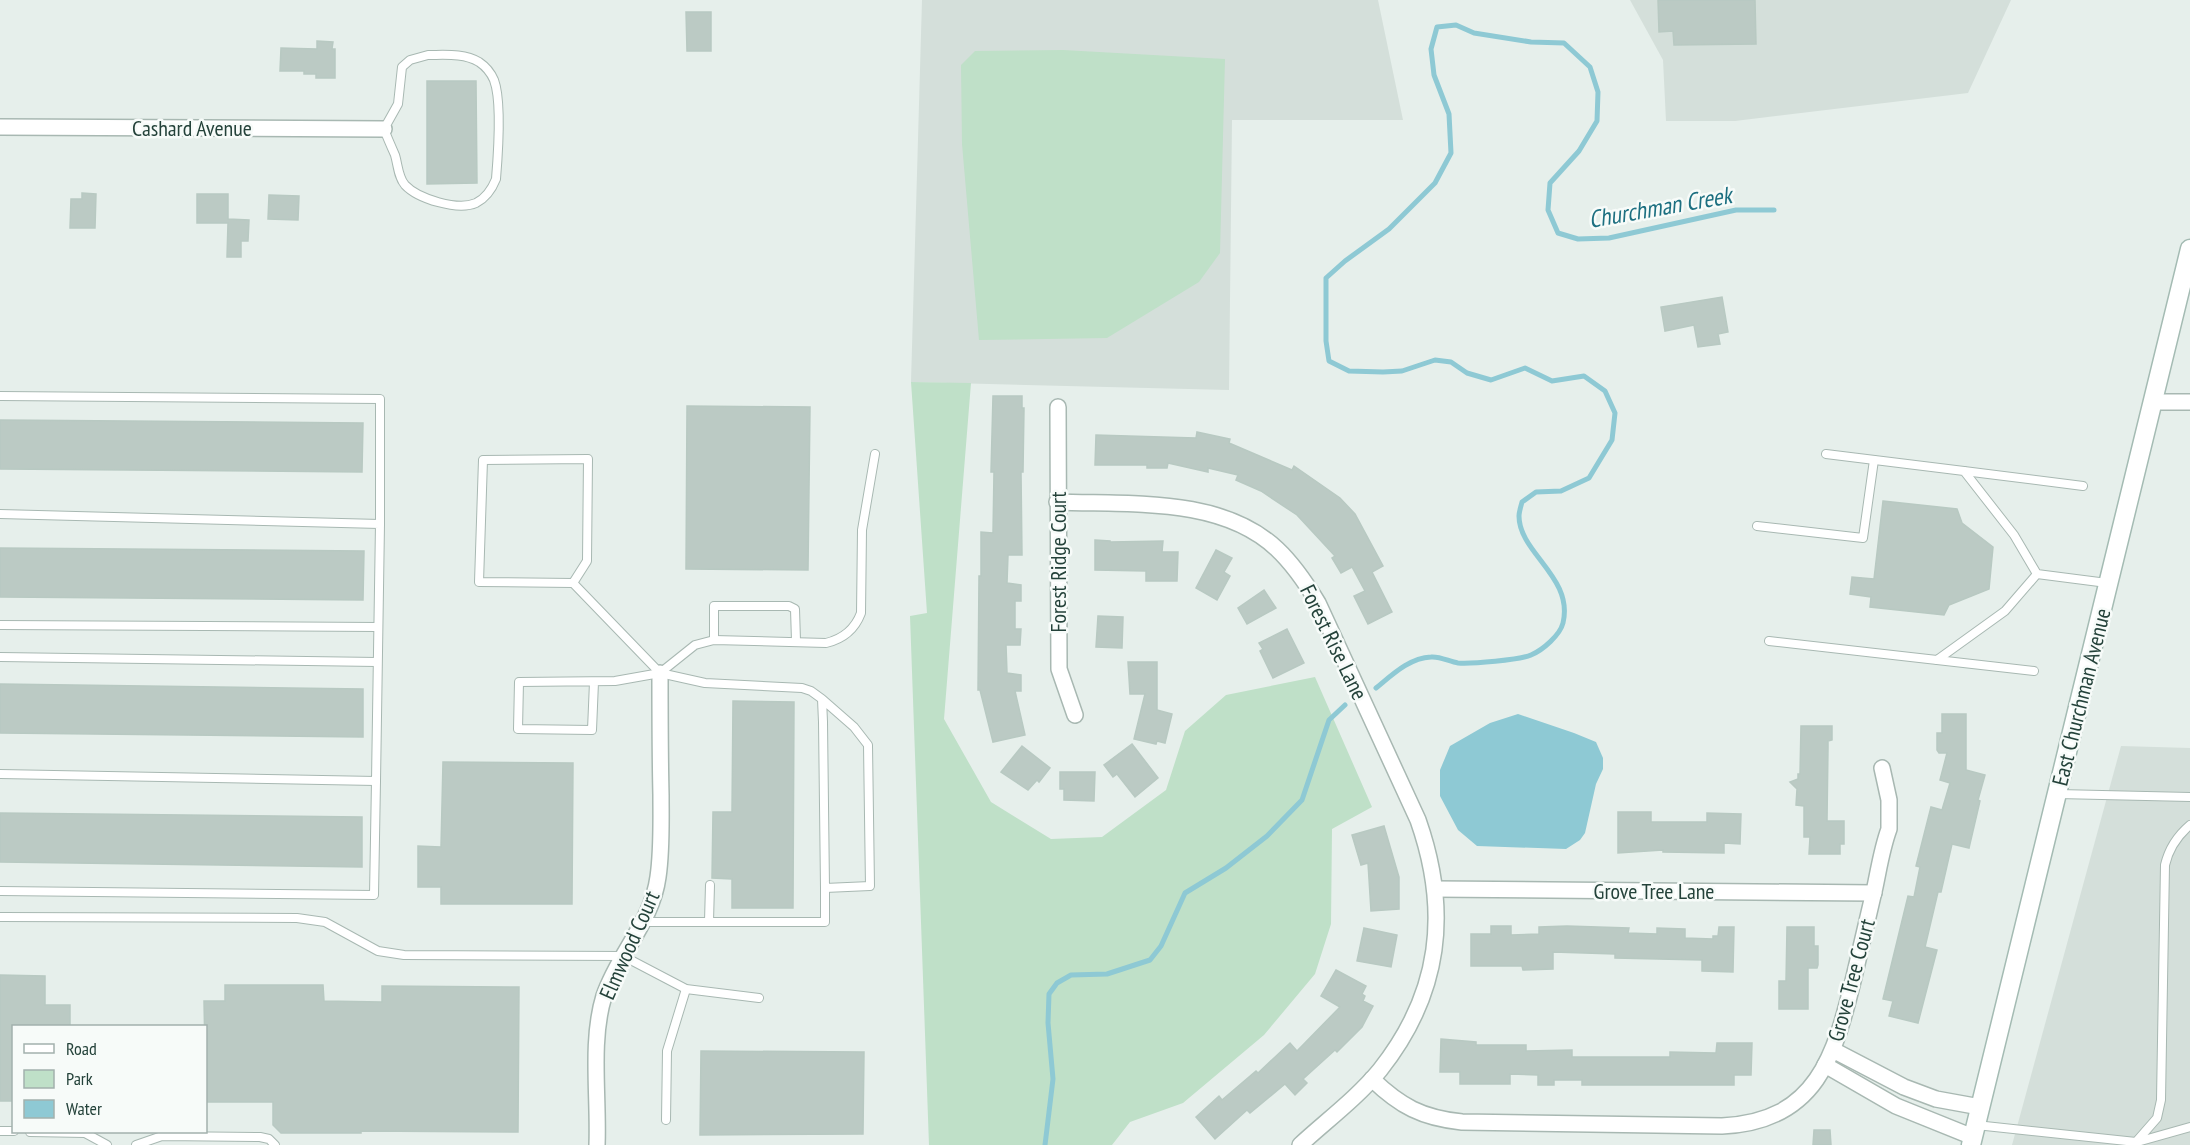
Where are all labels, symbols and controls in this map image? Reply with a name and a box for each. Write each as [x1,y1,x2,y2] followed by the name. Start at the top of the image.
[132,114,252,142] street label: Cashard Avenue
[1586,179,1737,235] water label: Churchman Creek
[1044,491,1072,633] street label: Forest Ridge Court
[1294,580,1374,704] street label: Forest Rise Lane
[2045,605,2117,789] street label: East Churchman Avenue
[1594,877,1714,905] street label: Grove Tree Lane
[593,886,665,1004] street label: Elmwood Court
[1821,916,1881,1044] street label: Grove Tree Court
[12,1025,207,1133] legend
[66,1037,97,1060] text: Road
[66,1067,93,1090] text: Park
[66,1097,102,1120] text: Water

